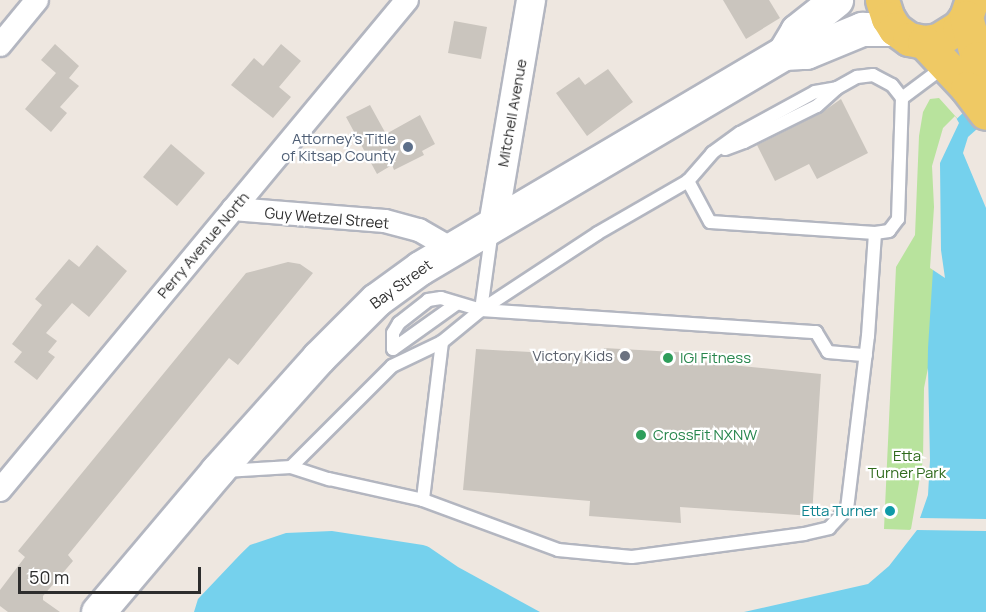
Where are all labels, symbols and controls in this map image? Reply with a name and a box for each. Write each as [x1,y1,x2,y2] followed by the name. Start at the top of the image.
[494,58,530,168] street label: Mitchell Avenue
[281,129,396,164] place label: Attorney's Title of Kitsap County
[401,140,415,154] marker: Attorney's Title of Kitsap County
[153,188,253,302] street label: Perry Avenue North
[264,204,390,232] street label: Guy Wetzel Street
[367,256,435,312] street label: Bay Street
[532,347,613,365] place label: Victory Kids
[618,349,632,363] marker: Victory Kids
[680,349,751,367] place label: IGI Fitness
[661,351,675,365] marker: IGI Fitness
[653,426,757,444] place label: CrossFit NXNW
[634,428,648,442] marker: CrossFit NXNW
[868,446,946,481] park label: Etta Turner Park
[801,502,878,520] place label: Etta Turner
[883,504,897,518] marker: Etta Turner
[21,555,204,593] scale bar
[29,565,69,589] text: 50 m

